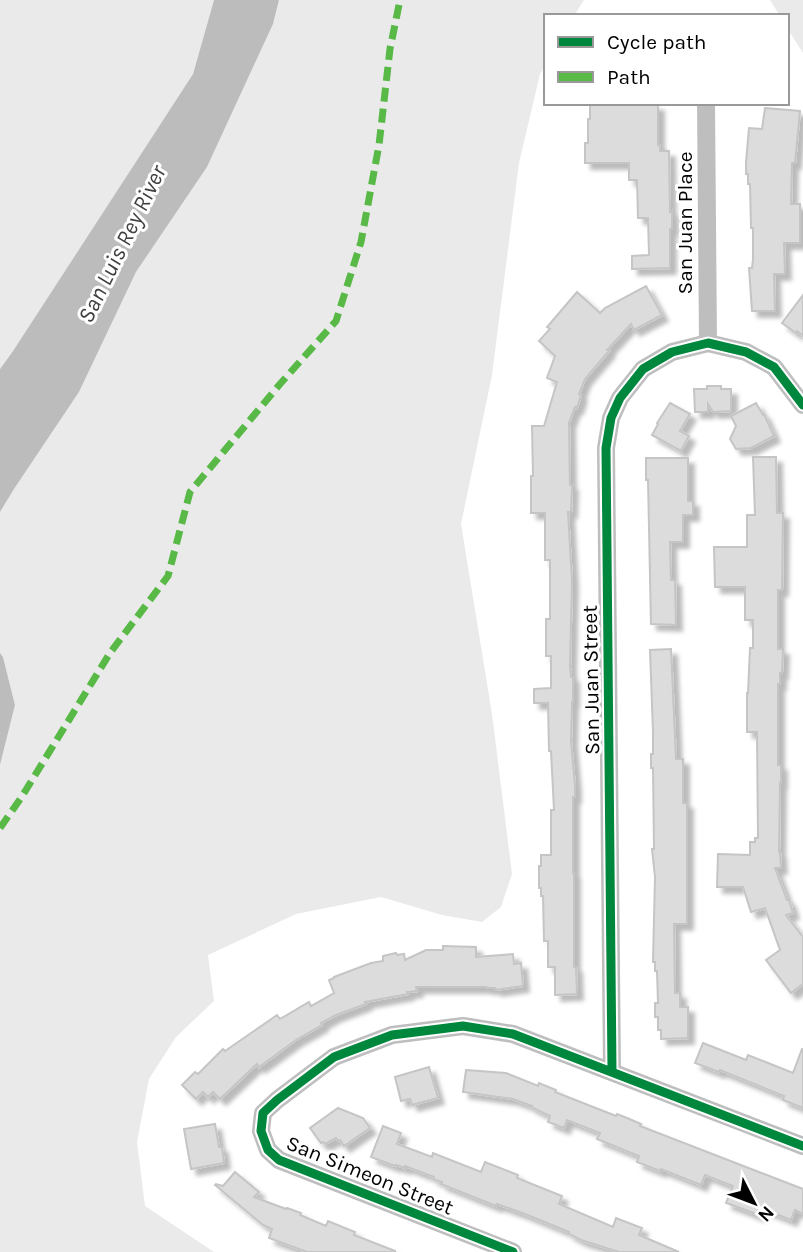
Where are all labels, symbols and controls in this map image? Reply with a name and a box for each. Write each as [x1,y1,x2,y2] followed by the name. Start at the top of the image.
[544,14,789,105] legend
[607,30,707,54] text: Cycle path
[607,65,651,89] text: Path
[673,151,697,295] street label: San Juan Place
[72,160,172,327] water label: San Luis Rey River
[578,605,604,755] street label: San Juan Street
[283,1131,457,1220] street label: San Simeon Street
[719,1168,789,1238] north arrow
[753,1201,779,1226] text: N

